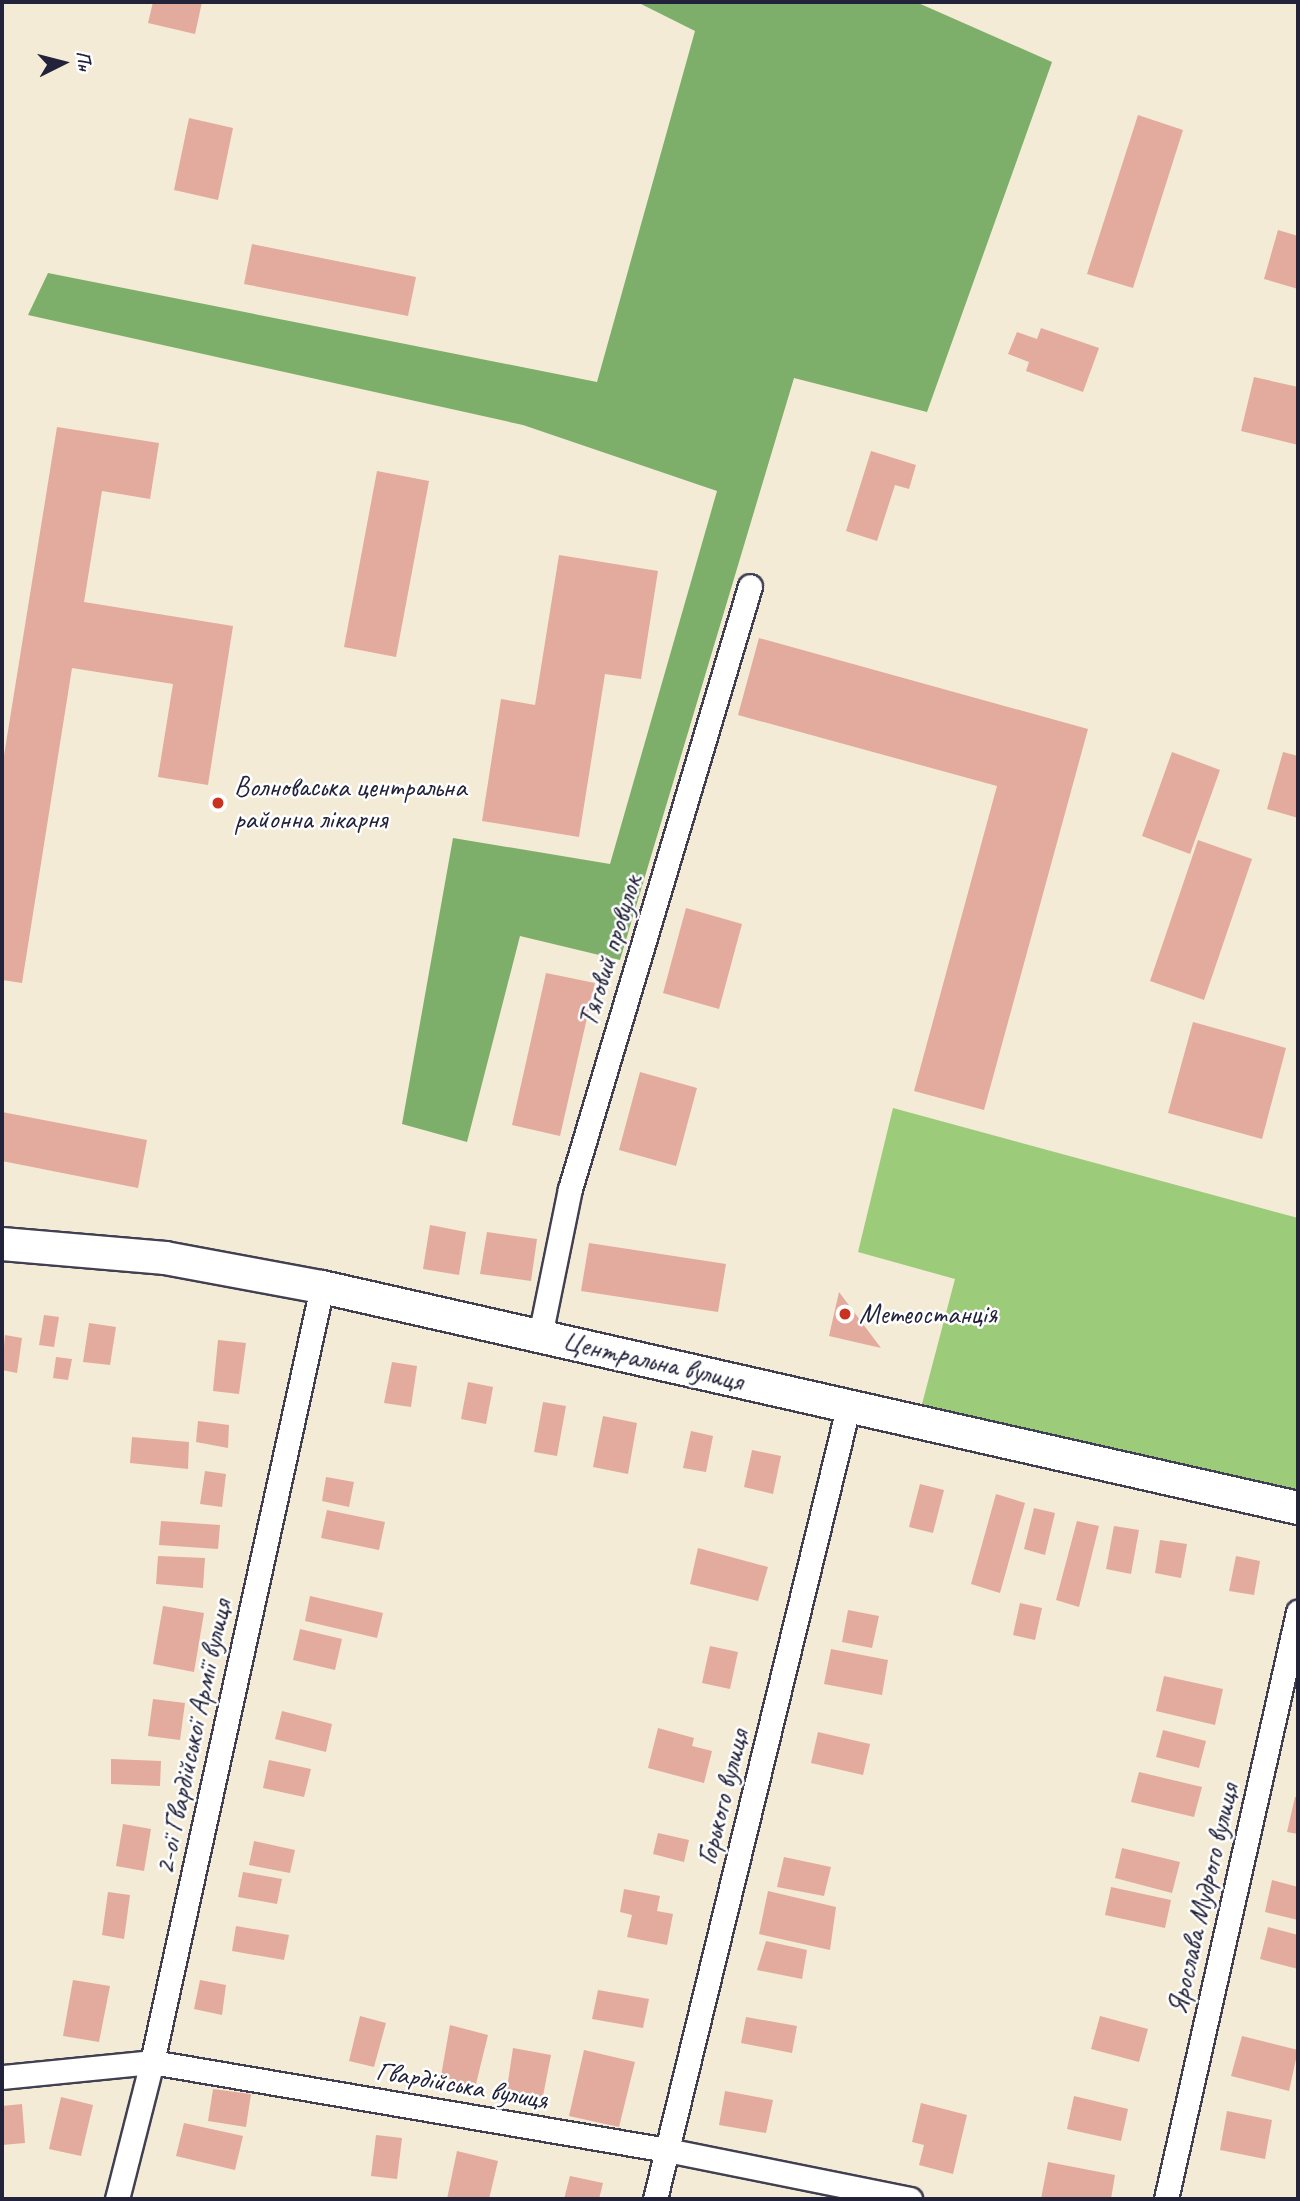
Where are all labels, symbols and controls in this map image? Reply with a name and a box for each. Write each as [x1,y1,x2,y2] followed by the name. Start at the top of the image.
[28,28,98,98] north arrow
[71,50,97,72] text: Пн
[234,770,465,836] place label: Волноваська центральна районна лікарня
[208,793,228,813] marker: Волноваська центральна районна лікарня
[571,871,649,1031] street label: Тяговий провулок
[859,1297,997,1331] place label: Метеостанція
[837,1306,853,1322] marker: Метеостанція
[559,1324,747,1398] street label: Центральна вулиця
[147,1597,239,1877] street label: 2-ої Гвардійської Армії вулиця
[690,1726,756,1868] street label: Горького вулиця
[1160,1781,1246,2017] street label: Ярослава Мудрого вулиця
[373,2053,551,2117] street label: Гвардійська вулиця

